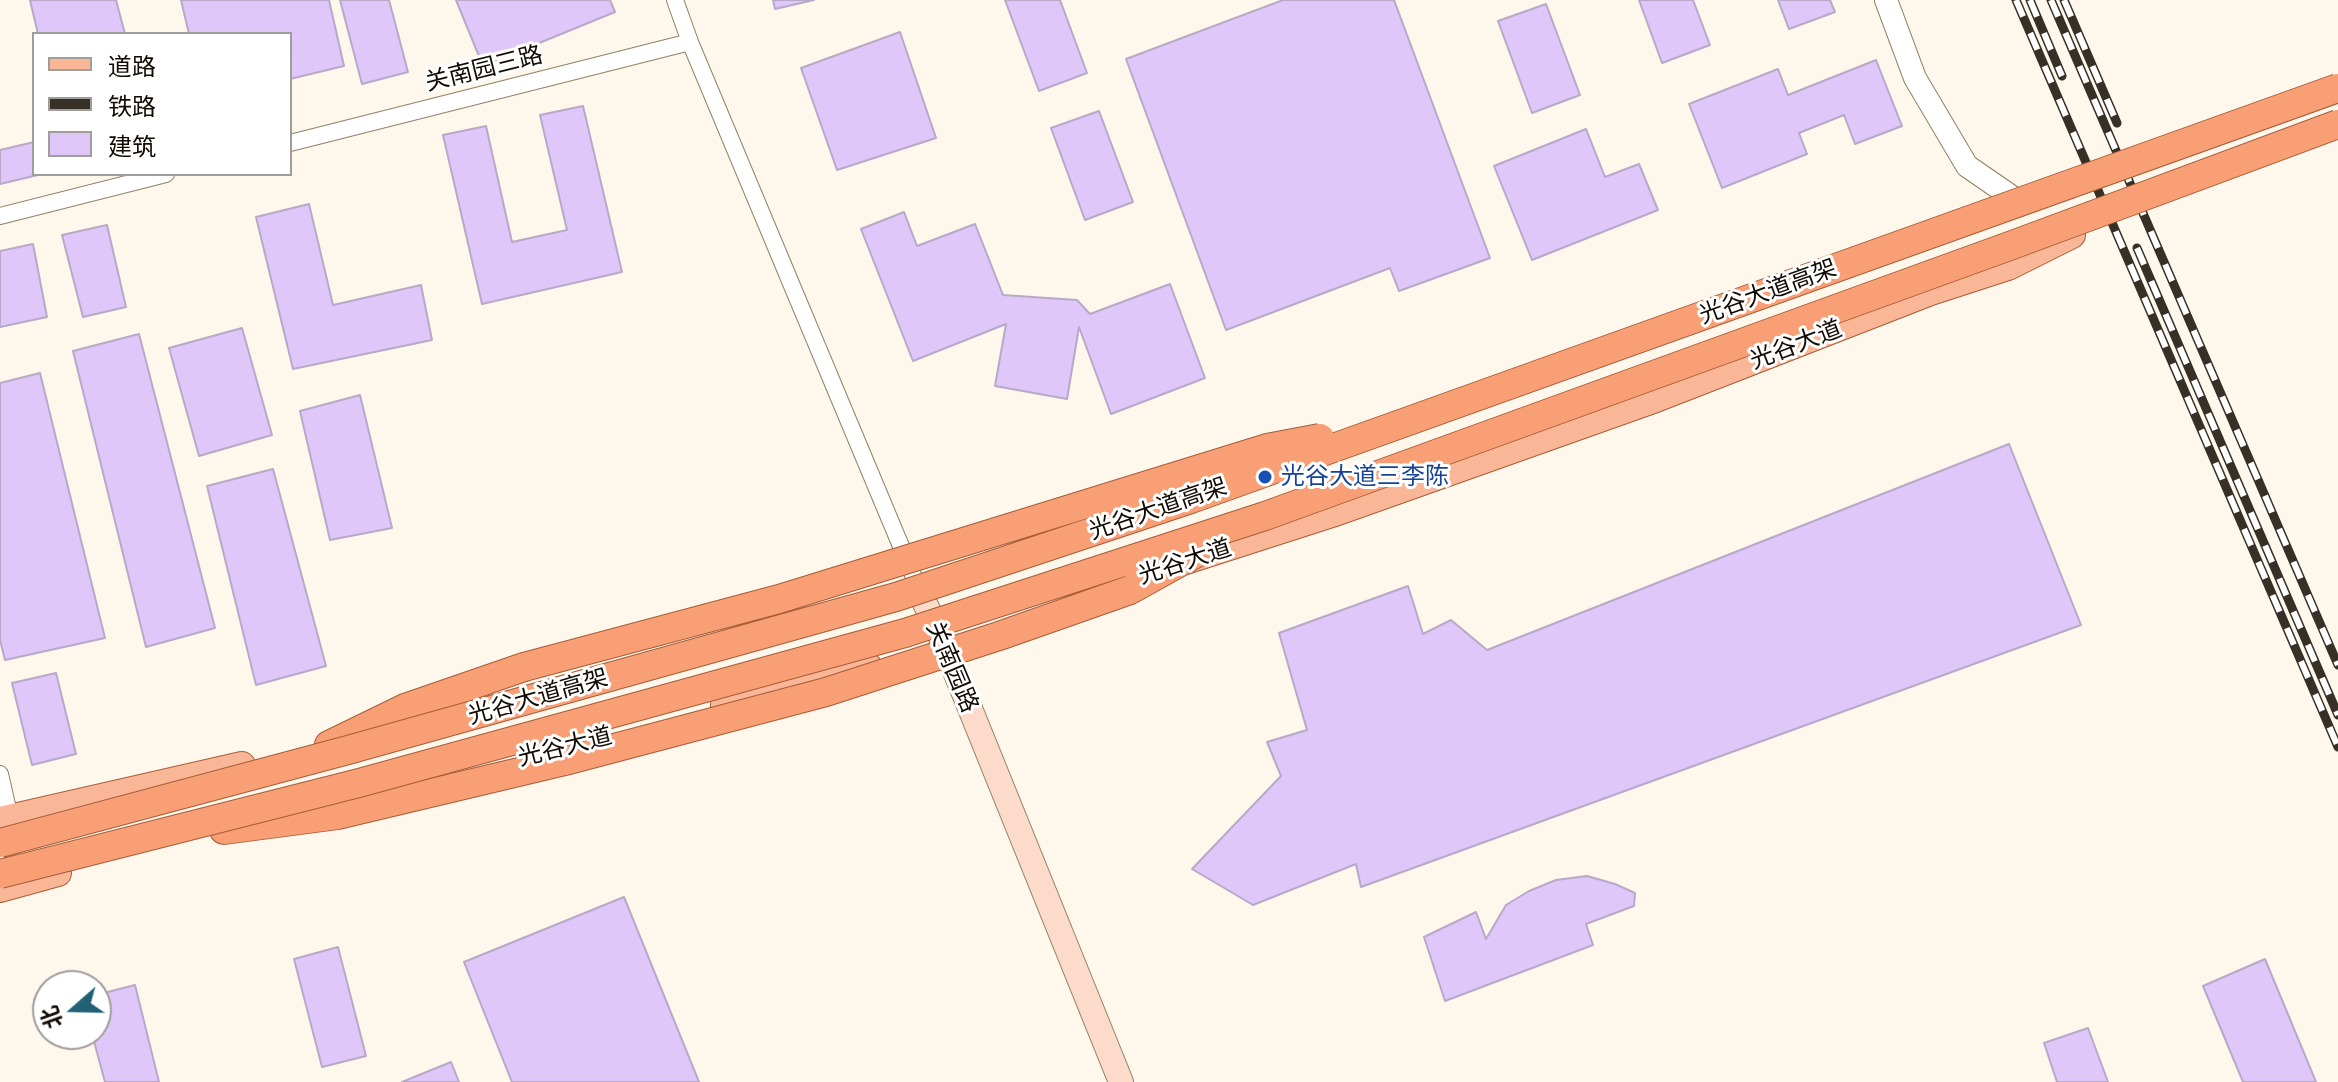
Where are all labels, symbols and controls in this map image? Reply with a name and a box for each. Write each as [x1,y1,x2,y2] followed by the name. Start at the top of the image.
[32,32,292,176] legend
[422,41,546,97] street label: 关南园三路
[108,52,156,81] text: 道路
[108,92,156,121] text: 铁路
[108,132,156,161] text: 建筑
[1695,254,1841,330] street label: 光谷大道高架
[1746,314,1846,376] street label: 光谷大道
[1281,463,1449,491] place label: 光谷大道三李陈
[1256,468,1274,486] marker: 光谷大道三李陈
[1085,472,1231,546] street label: 光谷大道高架
[1135,533,1235,591] street label: 光谷大道
[920,617,984,717] street label: 关南园路
[465,663,611,731] street label: 光谷大道高架
[515,721,615,773] street label: 光谷大道
[32,970,112,1050] north arrow
[35,1003,67,1032] text: 北

